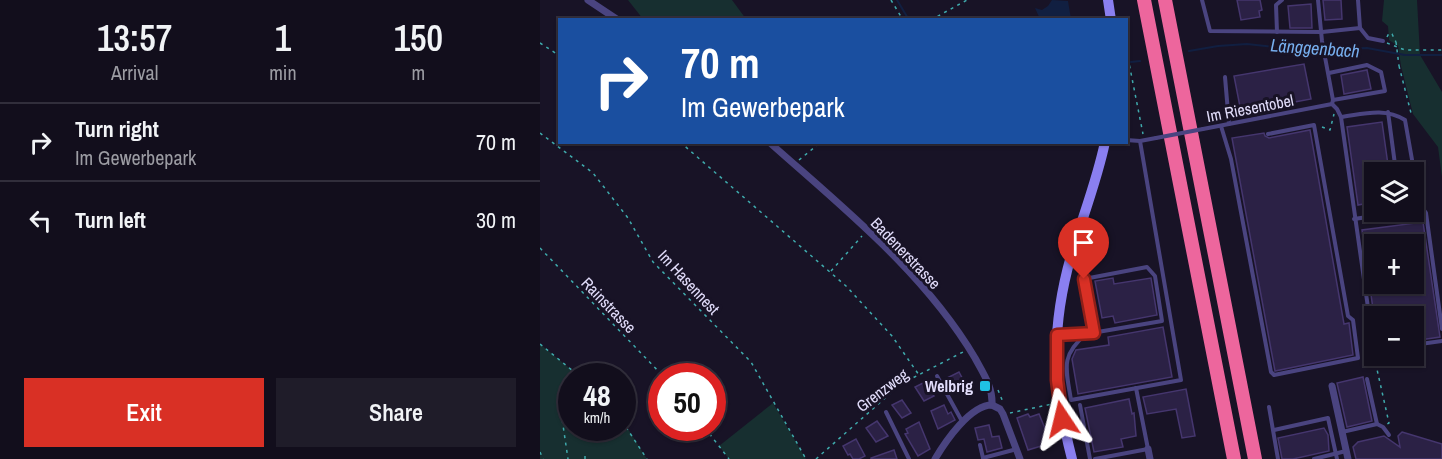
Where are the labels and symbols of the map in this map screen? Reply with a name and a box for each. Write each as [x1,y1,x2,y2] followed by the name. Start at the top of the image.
[1270,32,1360,64] water label: Länggenbach
[1205,89,1295,127] street label: Im Riesentobel
[866,212,946,294] street label: Badenerstrasse
[1058,217,1109,279] pin
[653,245,725,319] street label: Im Hasennest
[577,272,641,338] street label: Rainstrasse
[648,363,726,441] speed limit sign: 50
[852,363,913,417] street label: Grenzweg
[925,375,973,397] place label: Welbrig
[978,379,992,393] marker: Welbrig
[1030,387,1094,451] position arrow

